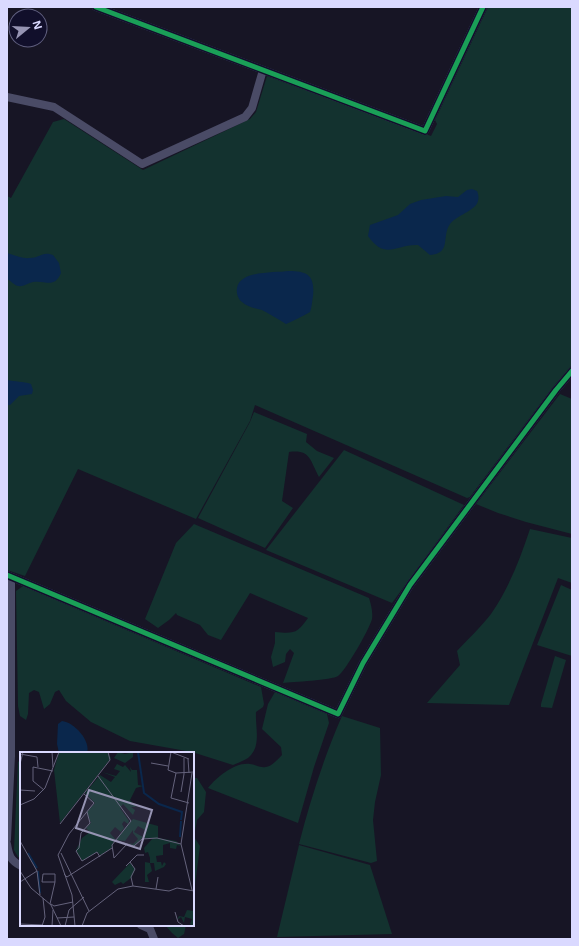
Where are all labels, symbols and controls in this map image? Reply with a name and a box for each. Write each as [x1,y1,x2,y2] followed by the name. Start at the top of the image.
[8,8,48,48] north arrow
[29,18,47,31] text: N
[20,752,194,926] inset map

